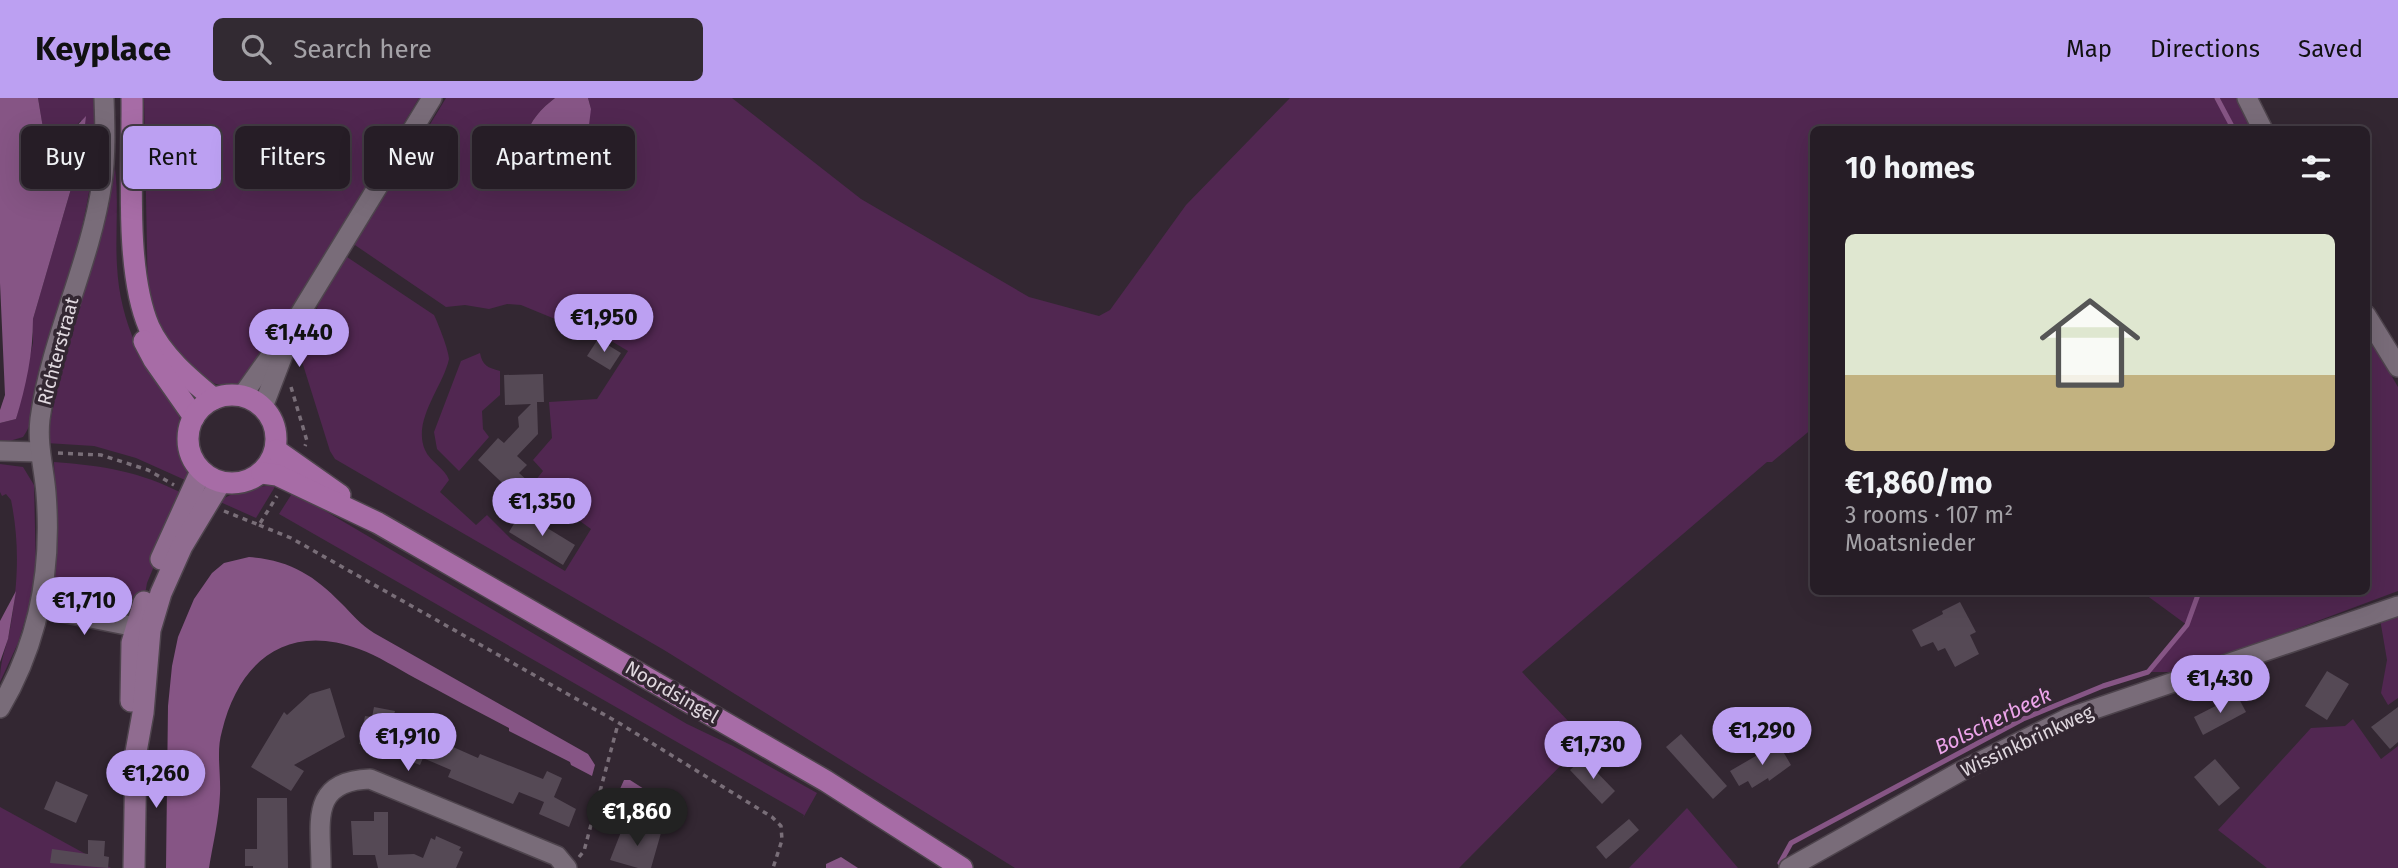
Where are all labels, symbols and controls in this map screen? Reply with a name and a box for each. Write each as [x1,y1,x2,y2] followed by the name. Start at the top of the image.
[213,18,703,81] search box
[35,29,171,69] text: Keyplace
[237,30,275,68] icon: search
[293,34,432,65] text: Search here
[2066,35,2112,63] text: Map
[2150,35,2260,63] text: Directions
[2298,35,2363,63] text: Saved
[21,126,109,189] chip: Buy
[123,126,221,189] chip: Rent
[235,126,350,189] chip: Filters
[364,126,458,189] chip: New
[472,126,635,189] chip: Apartment
[2297,149,2335,187] icon: filters
[1845,150,1975,186] text: 10 homes
[2027,280,2153,406] icon: home
[33,294,83,408] street label: Richterstraat
[547,294,661,354] pin: €1,950
[570,303,638,331] text: €1,950
[242,310,356,369] pin: €1,440
[265,318,333,346] text: €1,440
[1845,465,1992,501] text: €1,860/mo
[485,478,599,538] pin: €1,350
[508,487,576,515] text: €1,350
[1845,501,2013,529] text: 3 rooms · 107 m²
[1845,529,1975,557] text: Moatsnieder
[27,578,141,637] pin: €1,710
[52,586,116,614] text: €1,710
[621,656,723,728] street label: Noordsingel
[2163,656,2277,715] pin: €1,430
[2187,664,2253,692] text: €1,430
[1930,682,2056,760] water label: Bolscherbeek
[1957,700,2097,782] street label: Wissinkbrinkweg
[1705,708,1819,767] pin: €1,290
[351,714,465,773] pin: €1,910
[1728,716,1796,744] text: €1,290
[375,722,441,750] text: €1,910
[1536,722,1650,781] pin: €1,730
[1560,730,1626,758] text: €1,730
[99,750,213,810] pin: €1,260
[122,759,190,787] text: €1,260
[580,788,694,848] pin: €1,860
[603,797,671,825] text: €1,860

